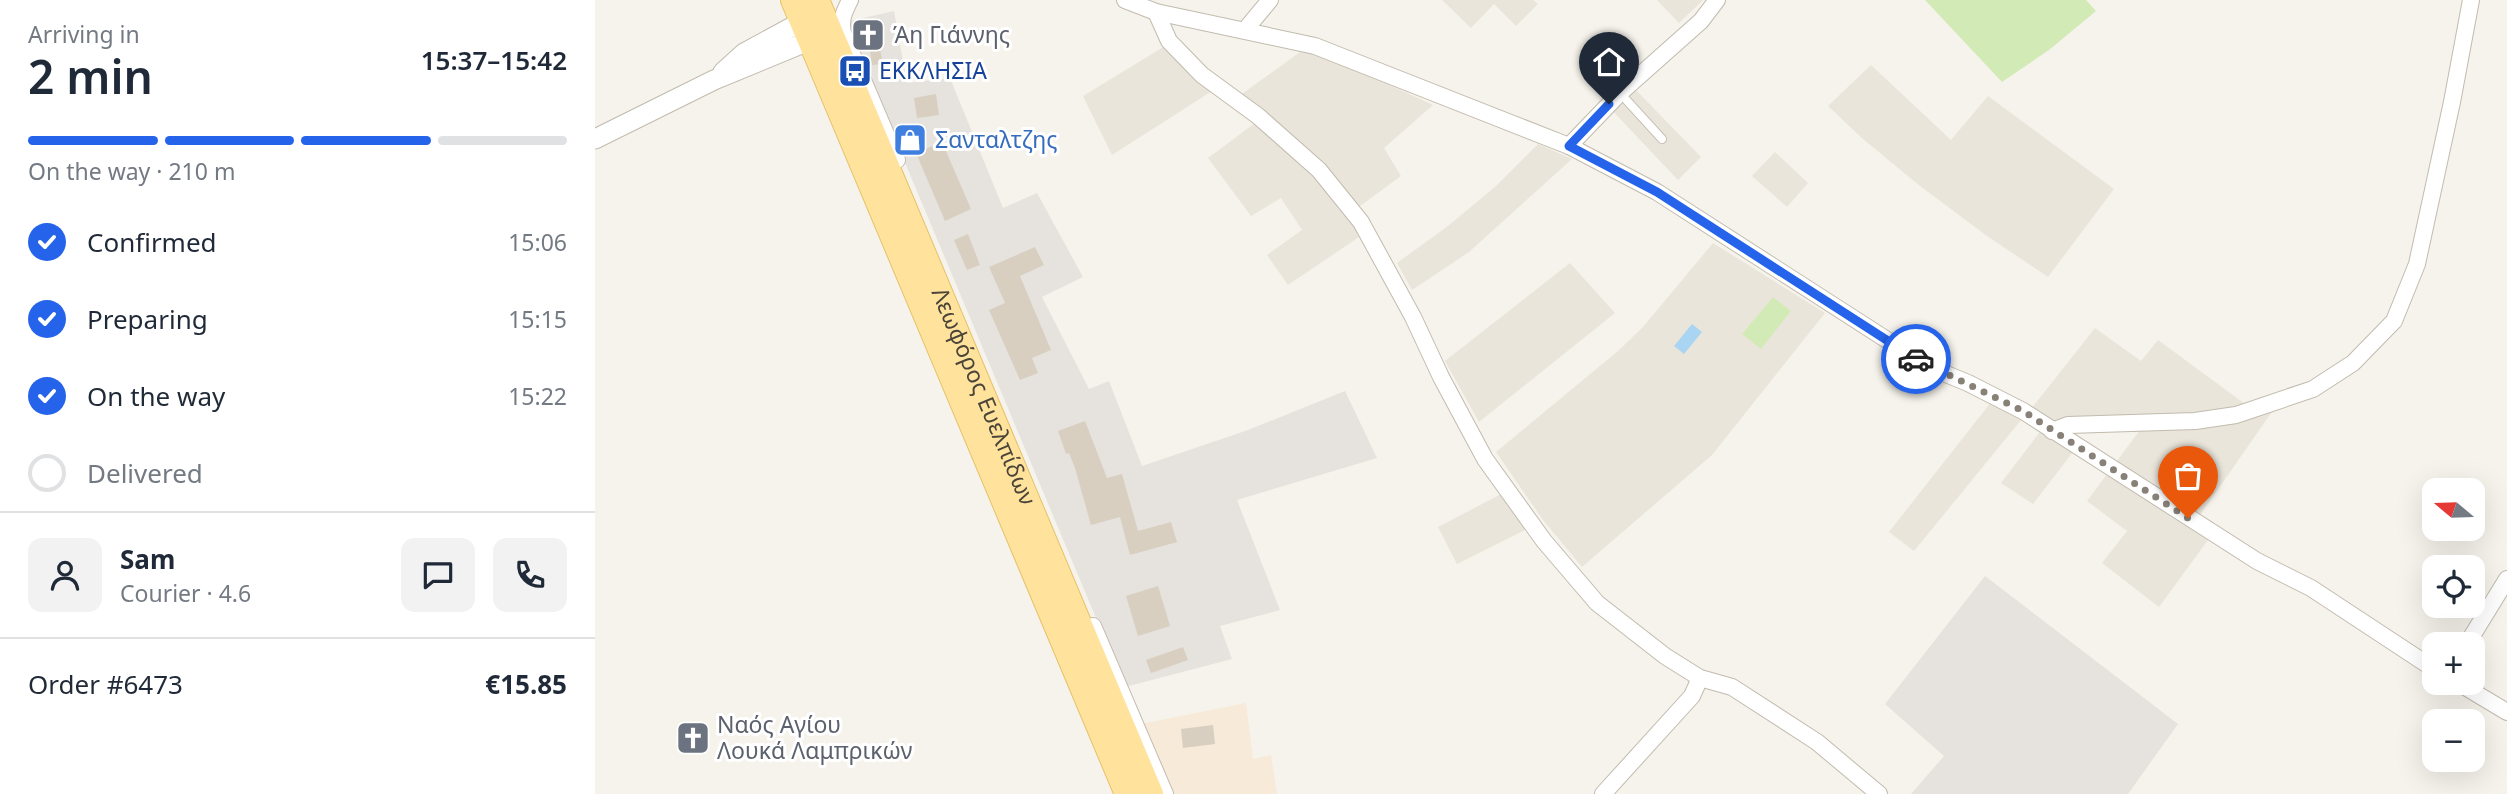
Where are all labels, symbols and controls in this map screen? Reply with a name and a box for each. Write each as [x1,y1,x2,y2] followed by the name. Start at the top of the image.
[849,16,887,54] church icon: Άη Γιάννης
[28,18,140,50] text: Arriving in
[893,18,1010,50] place label: Άη Γιάννης
[1579,32,1639,104] pin
[421,42,567,78] text: 15:37–15:42
[1590,43,1628,81] icon: home
[28,45,153,107] text: 2 min
[836,52,874,90] bus stop icon: ΕΚΚΛΗΣΙΑ
[879,54,987,86] place label: ΕΚΚΛΗΣΙΑ
[891,121,929,159] shop icon: Σανταλτζης
[935,123,1057,155] place label: Σανταλτζης
[28,155,235,187] text: On the way · 210 m
[28,223,66,261] icon: check
[87,224,217,260] text: Confirmed
[508,226,567,258] text: 15:06
[925,282,1045,510] street label: Λεωφόρος Ευελπίδων
[28,300,66,338] icon: check
[87,301,208,337] text: Preparing
[508,303,567,335] text: 15:15
[1881,324,1951,394] courier
[1897,340,1935,378] icon: car
[28,377,66,415] icon: check
[87,378,225,414] text: On the way
[508,380,567,412] text: 15:22
[2158,446,2218,518] pin
[87,455,203,491] text: Delivered
[2169,457,2207,495] icon: bag
[2422,478,2485,541] north arrow
[2422,478,2485,772] map controls
[28,538,102,612] button: person
[401,538,475,612] button: chat
[493,538,567,612] button: phone
[120,541,175,577] text: Sam
[2422,555,2485,618] button: locate
[120,577,251,609] text: Courier · 4.6
[2422,632,2485,695] button: +
[28,666,183,702] text: Order #6473
[485,666,567,702] text: €15.85
[717,708,912,766] place label: Ναός Αγίου Λουκά Λαμπρικών
[2422,709,2485,772] button: −
[674,719,712,757] church icon: Ναός Αγίου Λουκά Λαμπρικών

